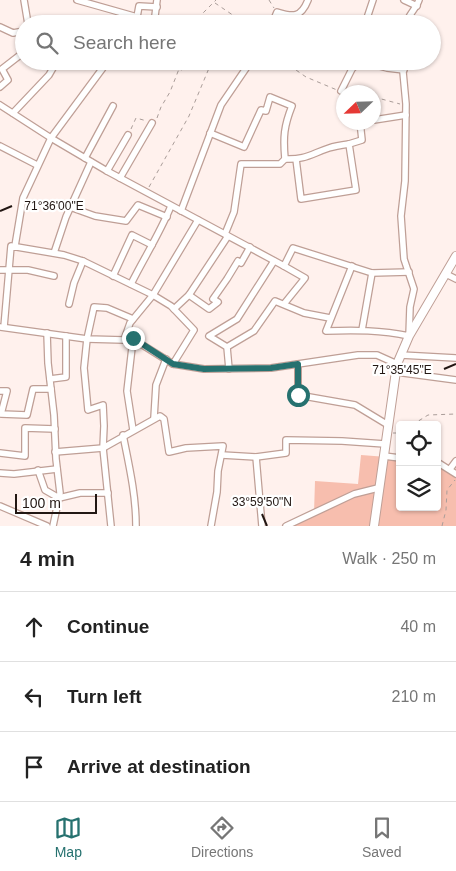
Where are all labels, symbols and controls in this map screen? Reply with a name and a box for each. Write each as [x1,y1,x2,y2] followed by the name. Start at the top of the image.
[15,15,441,70] search box
[33,29,61,57] icon: search
[73,32,177,53] text: Search here
[336,85,381,130] north arrow
[24,199,84,213] text: 71°36'00"E
[122,327,145,350] route end
[372,363,432,377] text: 71°35'45"E
[287,384,310,407] route start
[396,421,441,511] map controls
[396,421,441,466] button: locate
[396,466,441,511] button: layers
[15,491,98,514] scale bar
[22,495,61,511] text: 100 m
[232,495,292,509] text: 33°59'50"N
[20,547,75,570] text: 4 min
[342,550,436,567] text: Walk · 250 m
[20,613,48,641] icon: ahead
[67,616,149,637] text: Continue
[400,618,436,635] text: 40 m
[20,683,48,711] icon: left
[67,686,142,707] text: Turn left
[392,688,436,705] text: 210 m
[20,753,48,781] icon: arrive
[67,756,251,777] text: Arrive at destination
[54,814,82,860] tab: Map
[191,814,253,860] tab: Directions
[362,814,402,860] tab: Saved

